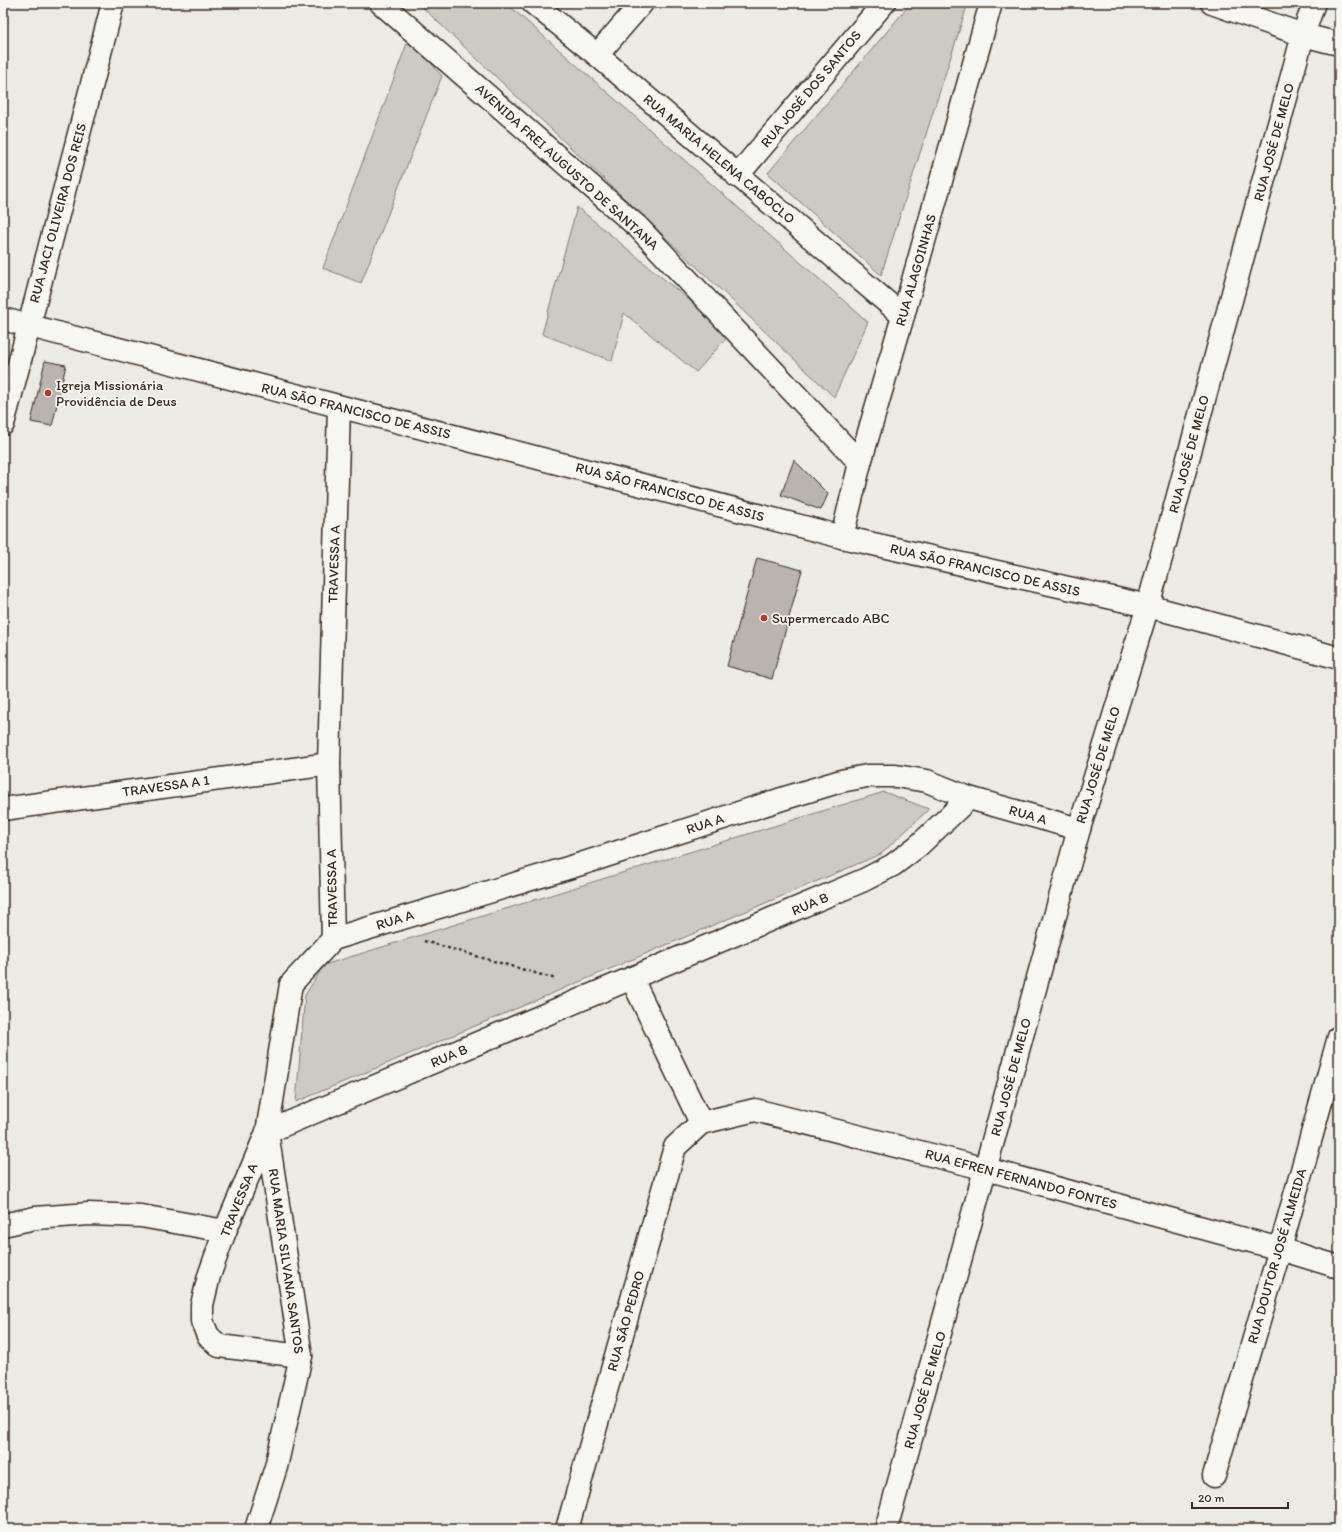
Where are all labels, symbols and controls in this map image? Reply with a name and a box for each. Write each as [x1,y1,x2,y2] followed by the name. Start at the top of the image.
[757,27,865,151] street label: RUA JOSÉ DOS SANTOS
[472,80,662,254] street label: AVENIDA FREI AUGUSTO DE SANTANA
[1250,81,1298,203] street label: RUA JOSÉ DE MELO
[640,90,798,228] street label: RUA MARIA HELENA CABOCLO
[26,121,90,305] street label: RUA JACI OLIVEIRA DOS REIS
[892,212,940,328] street label: RUA ALAGOINHAS
[56,377,177,410] place label: Igreja Missionária Providência de Deus
[260,379,453,443] street label: RUA SÃO FRANCISCO DE ASSIS
[43,388,53,398] marker: Igreja Missionária Providência de Deus
[1165,393,1213,515] street label: RUA JOSÉ DE MELO
[574,459,766,525] street label: RUA SÃO FRANCISCO DE ASSIS
[324,524,344,603] street label: TRAVESSA A
[888,540,1082,600] street label: RUA SÃO FRANCISCO DE ASSIS
[772,610,890,627] place label: Supermercado ABC
[759,613,769,623] marker: Supermercado ABC
[1072,704,1124,826] street label: RUA JOSÉ DE MELO
[121,771,211,801] street label: TRAVESSA A 1
[1007,801,1049,829] street label: RUA A
[684,810,726,838] street label: RUA A
[323,849,341,927] street label: TRAVESSA A
[789,889,831,919] street label: RUA B
[374,906,416,934] street label: RUA A
[987,1016,1035,1138] street label: RUA JOSÉ DE MELO
[428,1041,470,1071] street label: RUA B
[923,1145,1119,1213] street label: RUA EFREN FERNANDO FONTES
[216,1160,262,1240] street label: TRAVESSA A
[1244,1166,1310,1346] street label: RUA DOUTOR JOSÉ ALMEIDA
[265,1167,307,1355] street label: RUA MARIA SILVANA SANTOS
[604,1269,648,1373] street label: RUA SÃO PEDRO
[900,1329,950,1451] street label: RUA JOSÉ DE MELO
[1192,1484,1288,1510] scale bar
[1198,1491,1225,1505] text: 20 m

